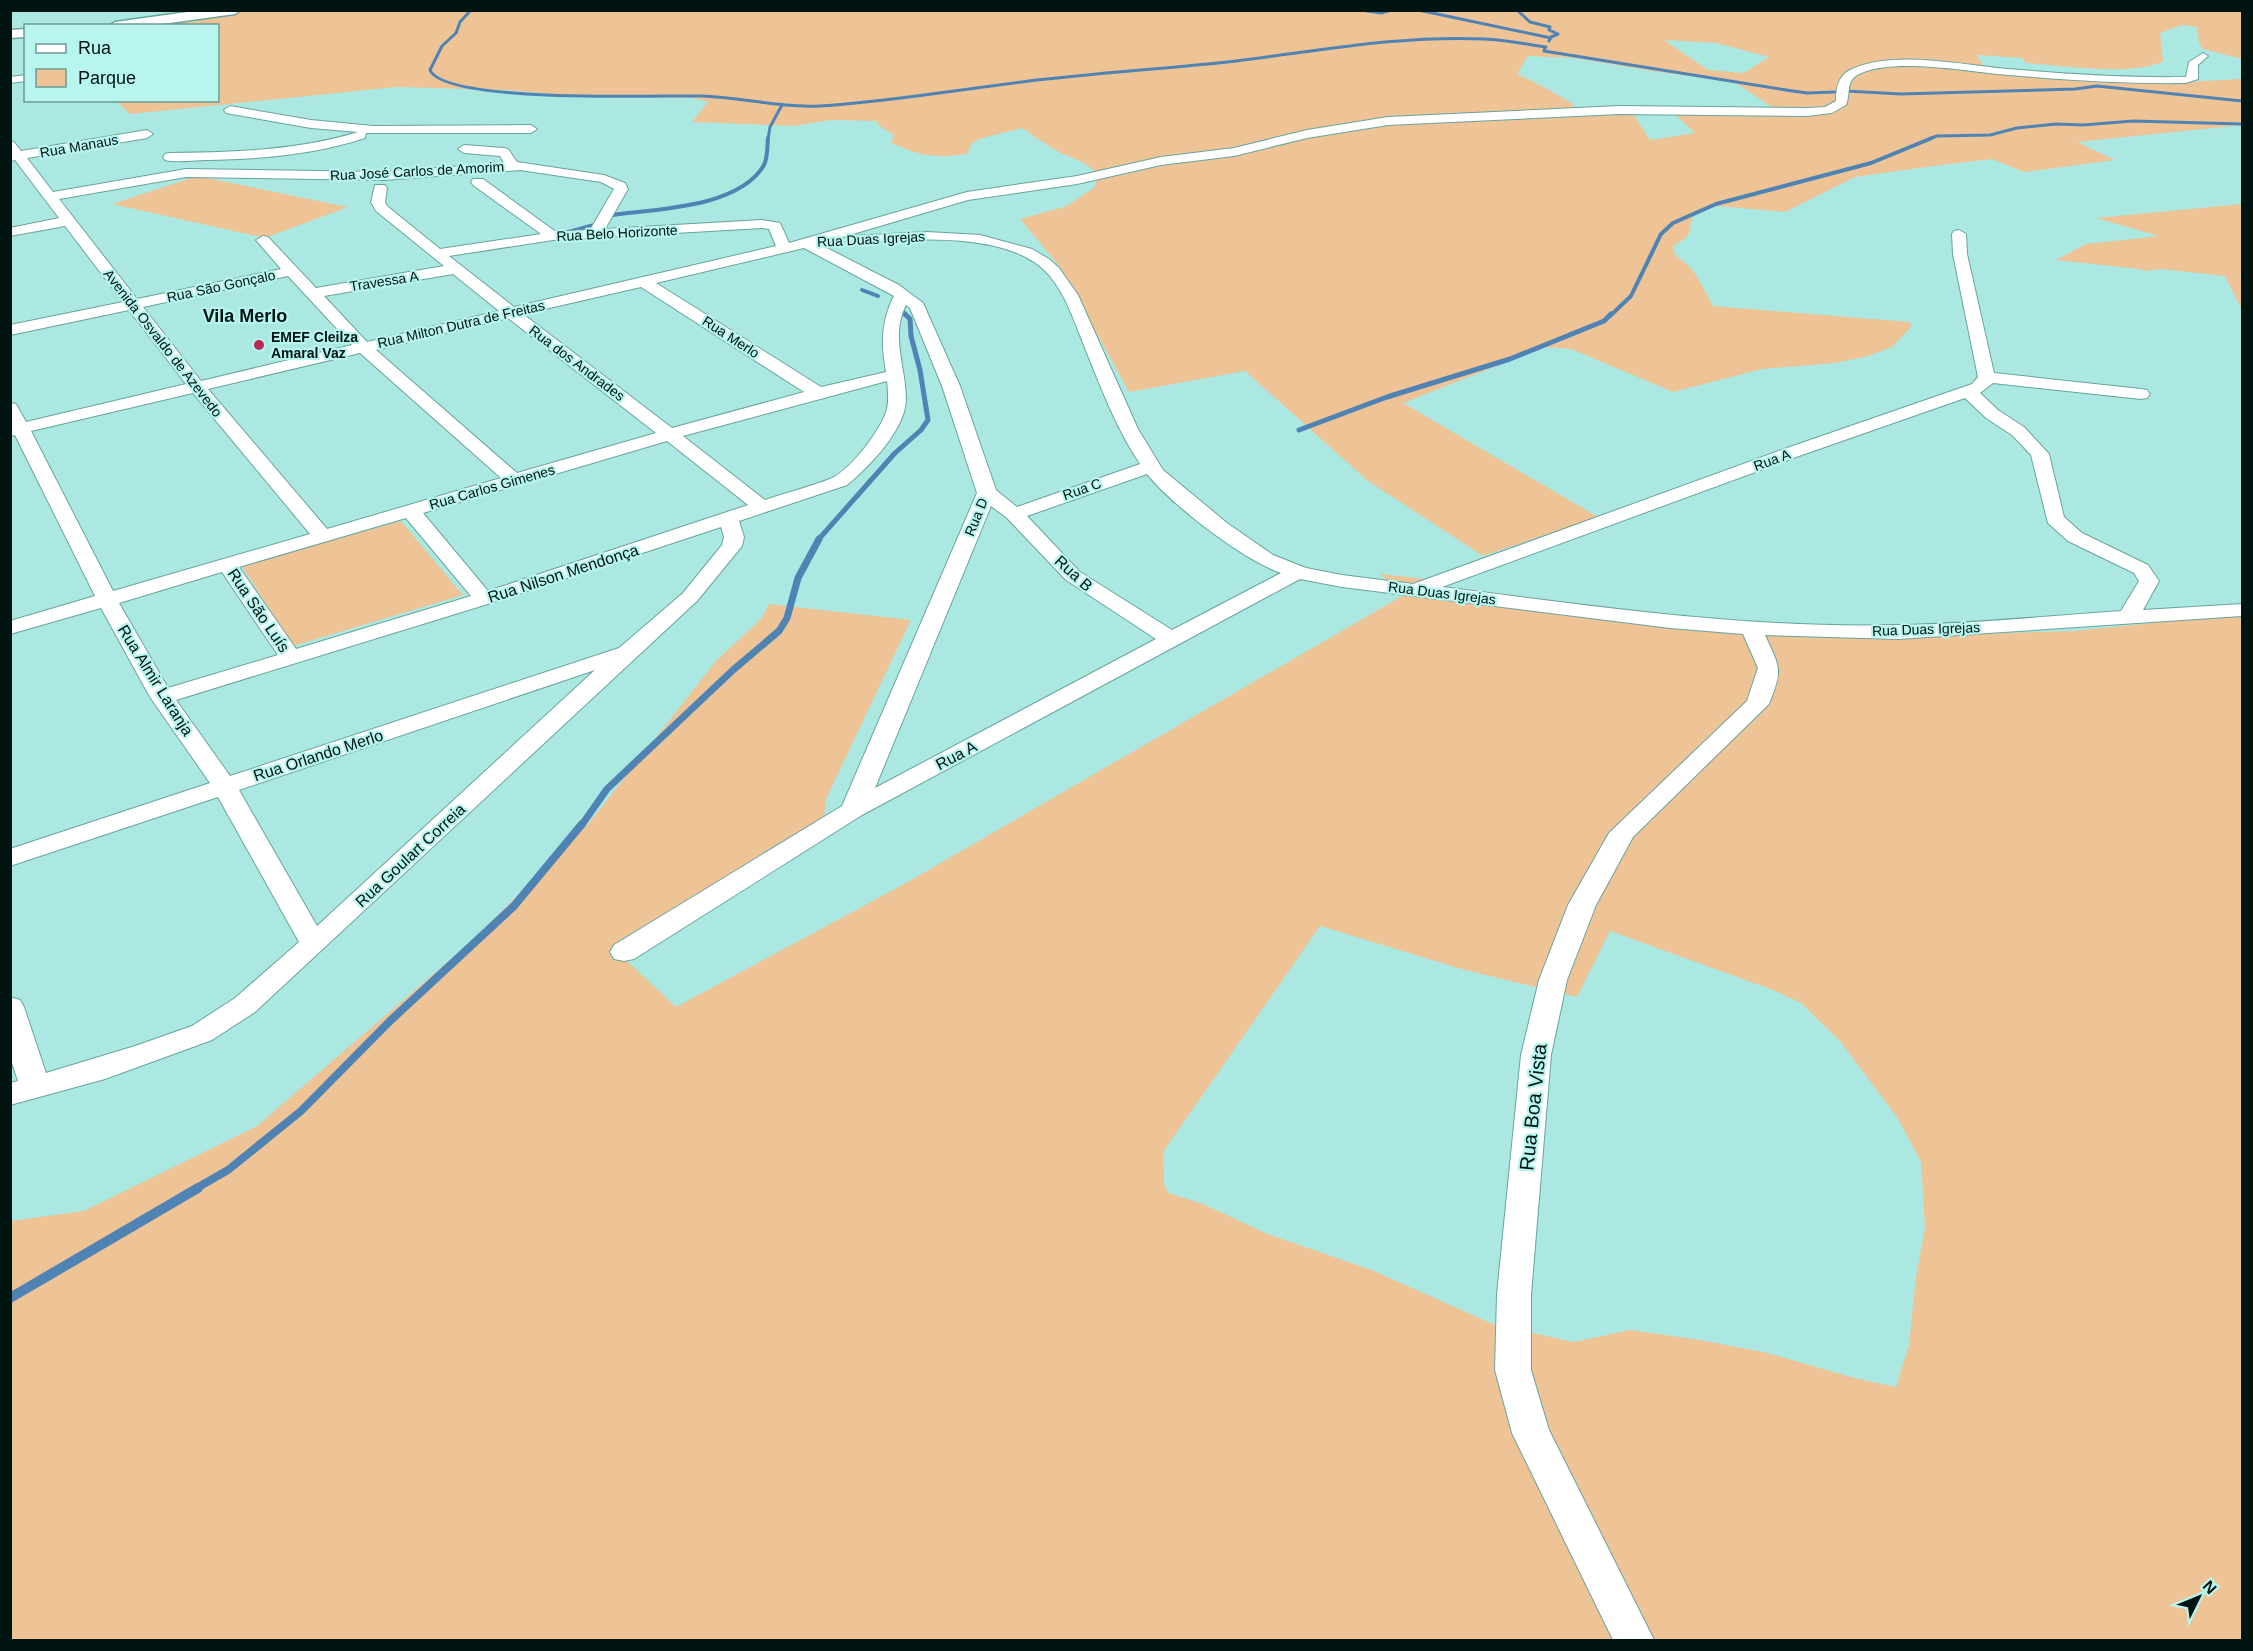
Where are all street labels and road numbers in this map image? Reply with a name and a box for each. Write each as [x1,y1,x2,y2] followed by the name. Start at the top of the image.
[39,131,119,161] street label: Rua Manaus
[330,158,504,184] street label: Rua José Carlos de Amorim
[556,222,678,244] street label: Rua Belo Horizonte
[817,228,925,250] street label: Rua Duas Igrejas
[100,266,226,420] street label: Avenida Osvaldo de Azevedo
[165,267,277,305] street label: Rua São Gonçalo
[348,268,420,294] street label: Travessa A
[376,297,546,351] street label: Rua Milton Dutra de Freitas
[700,313,763,361] street label: Rua Merlo
[526,322,628,404] street label: Rua dos Andrades
[1751,446,1793,474] street label: Rua A
[427,461,557,513] street label: Rua Carlos Gimenes
[1061,475,1103,503] street label: Rua C
[961,496,991,538] street label: Rua D
[486,541,641,606] street label: Rua Nilson Mendonça
[1051,552,1096,595] street label: Rua B
[224,565,293,655] street label: Rua São Luís
[1387,578,1497,608] street label: Rua Duas Igrejas
[1872,619,1980,639] street label: Rua Duas Igrejas
[115,622,197,739] street label: Rua Almir Laranja
[251,726,385,784] street label: Rua Orlando Merlo
[933,738,980,773] street label: Rua A
[352,800,469,910] street label: Rua Goulart Correia
[1515,1042,1551,1172] street label: Rua Boa Vista

